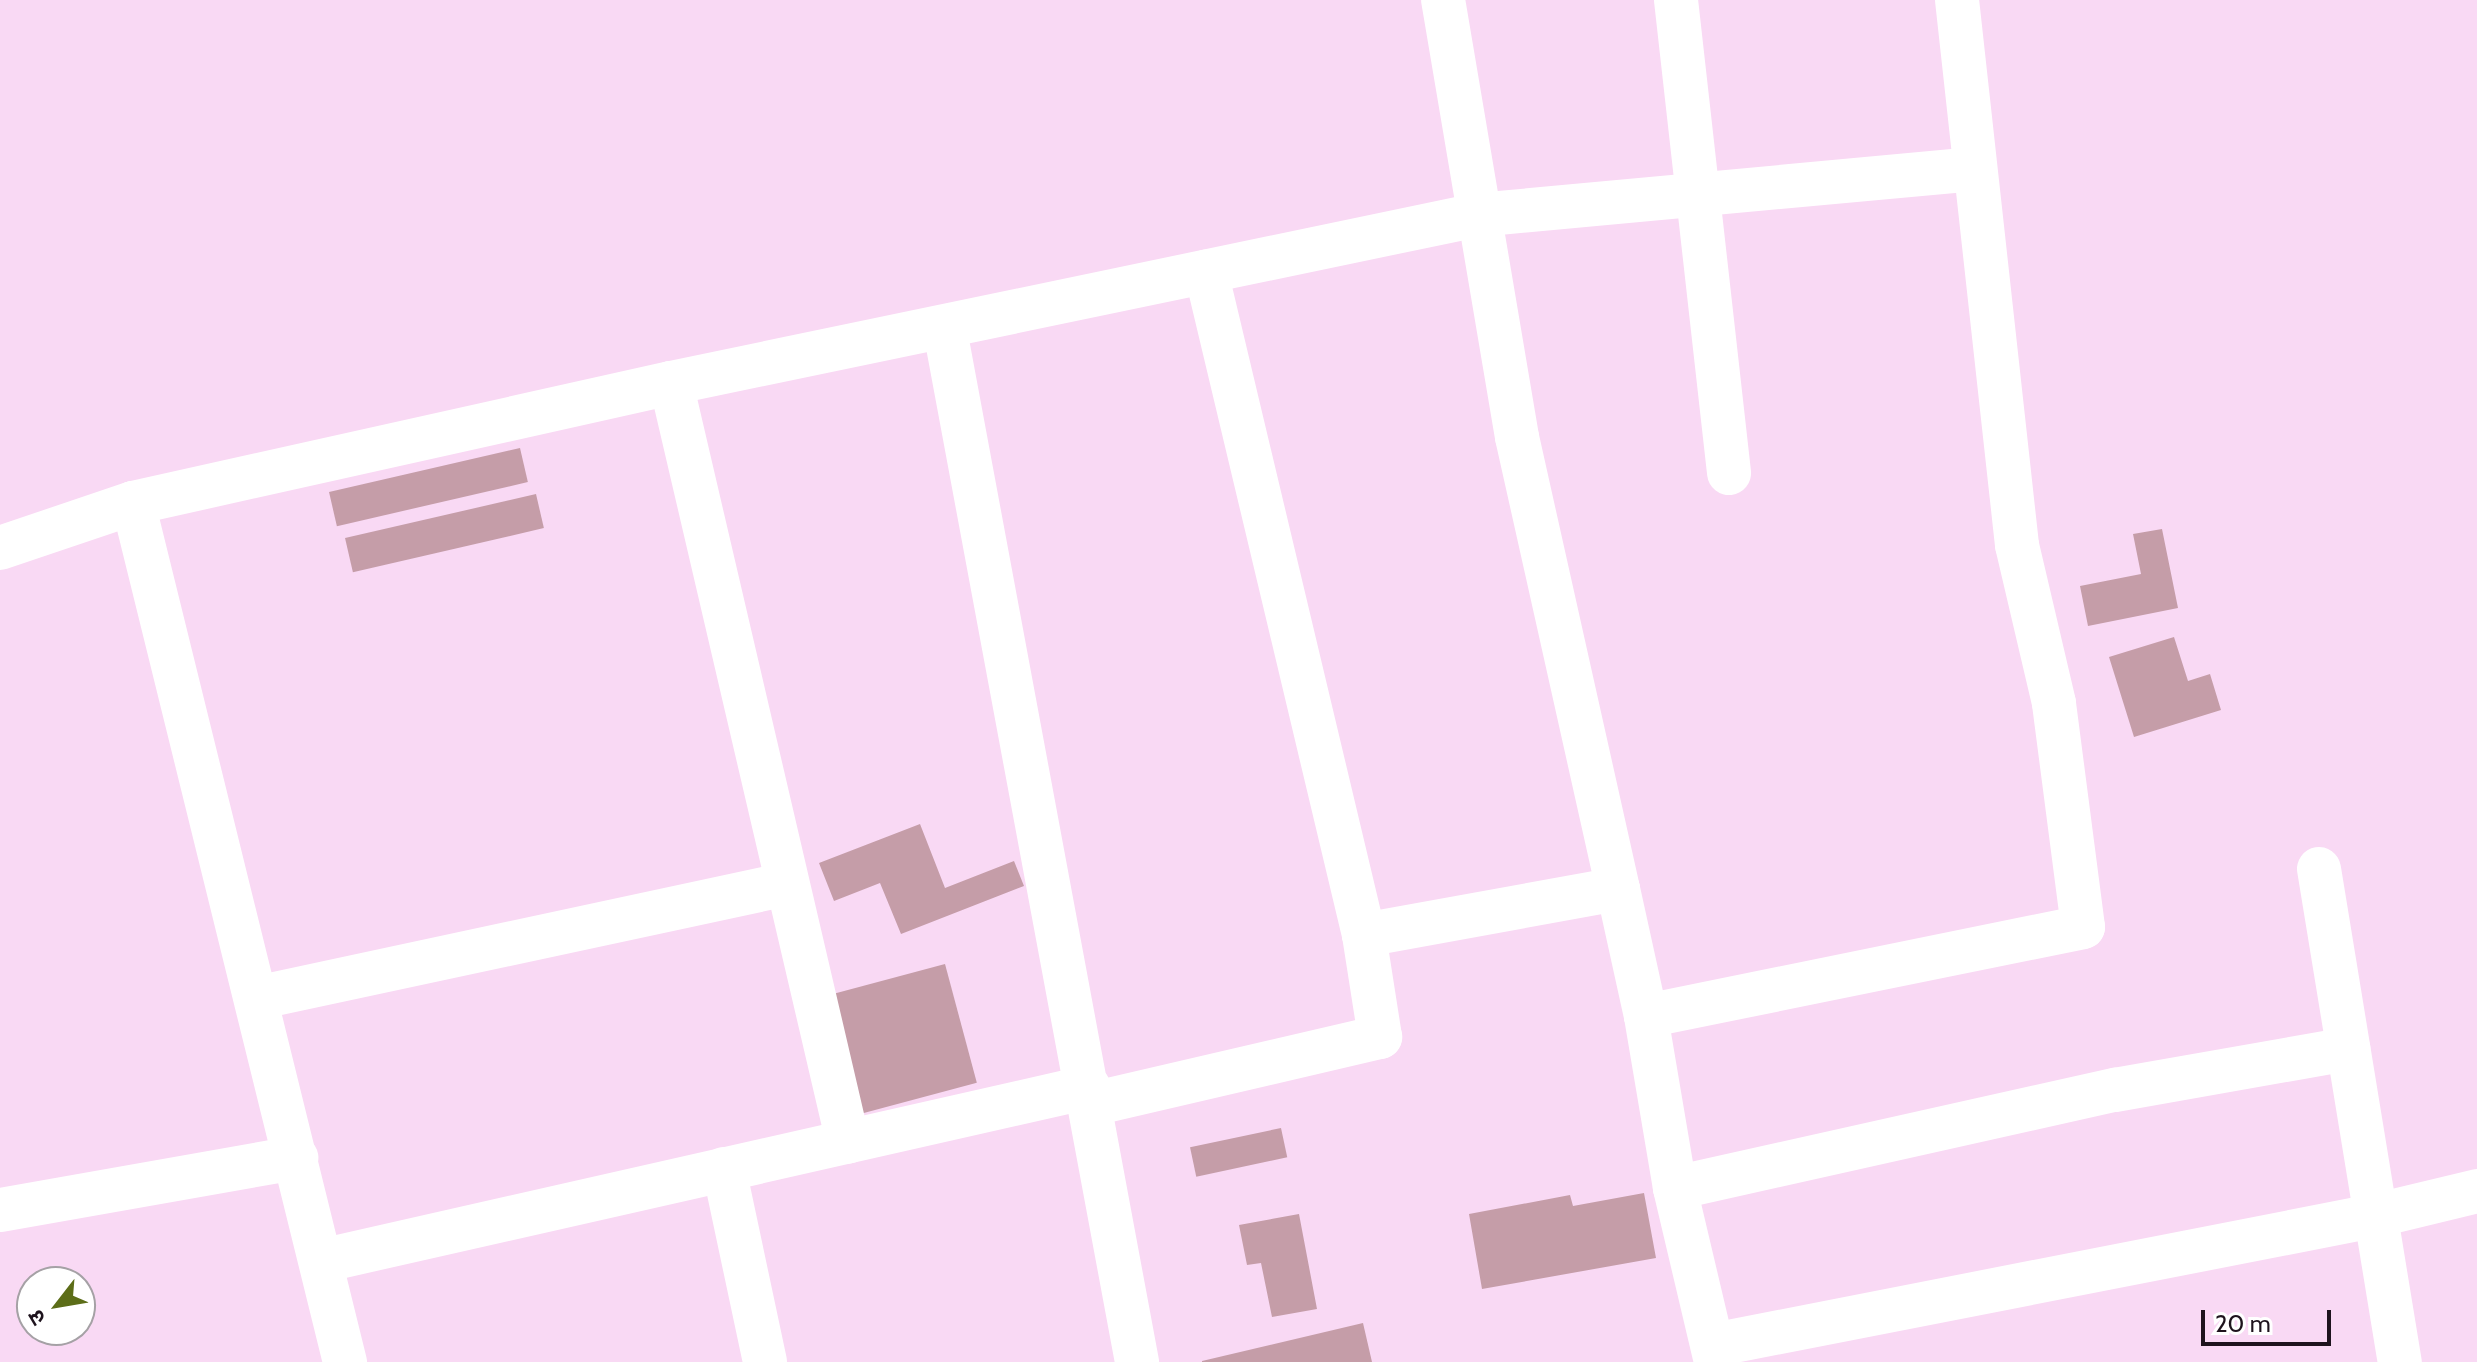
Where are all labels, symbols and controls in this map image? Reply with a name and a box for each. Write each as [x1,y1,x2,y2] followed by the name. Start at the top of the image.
[16,1266,96,1346] north arrow
[2205,1294,2335,1344] scale bar
[22,1305,52,1330] text: उ
[2215,1309,2271,1338] text: 20 m

